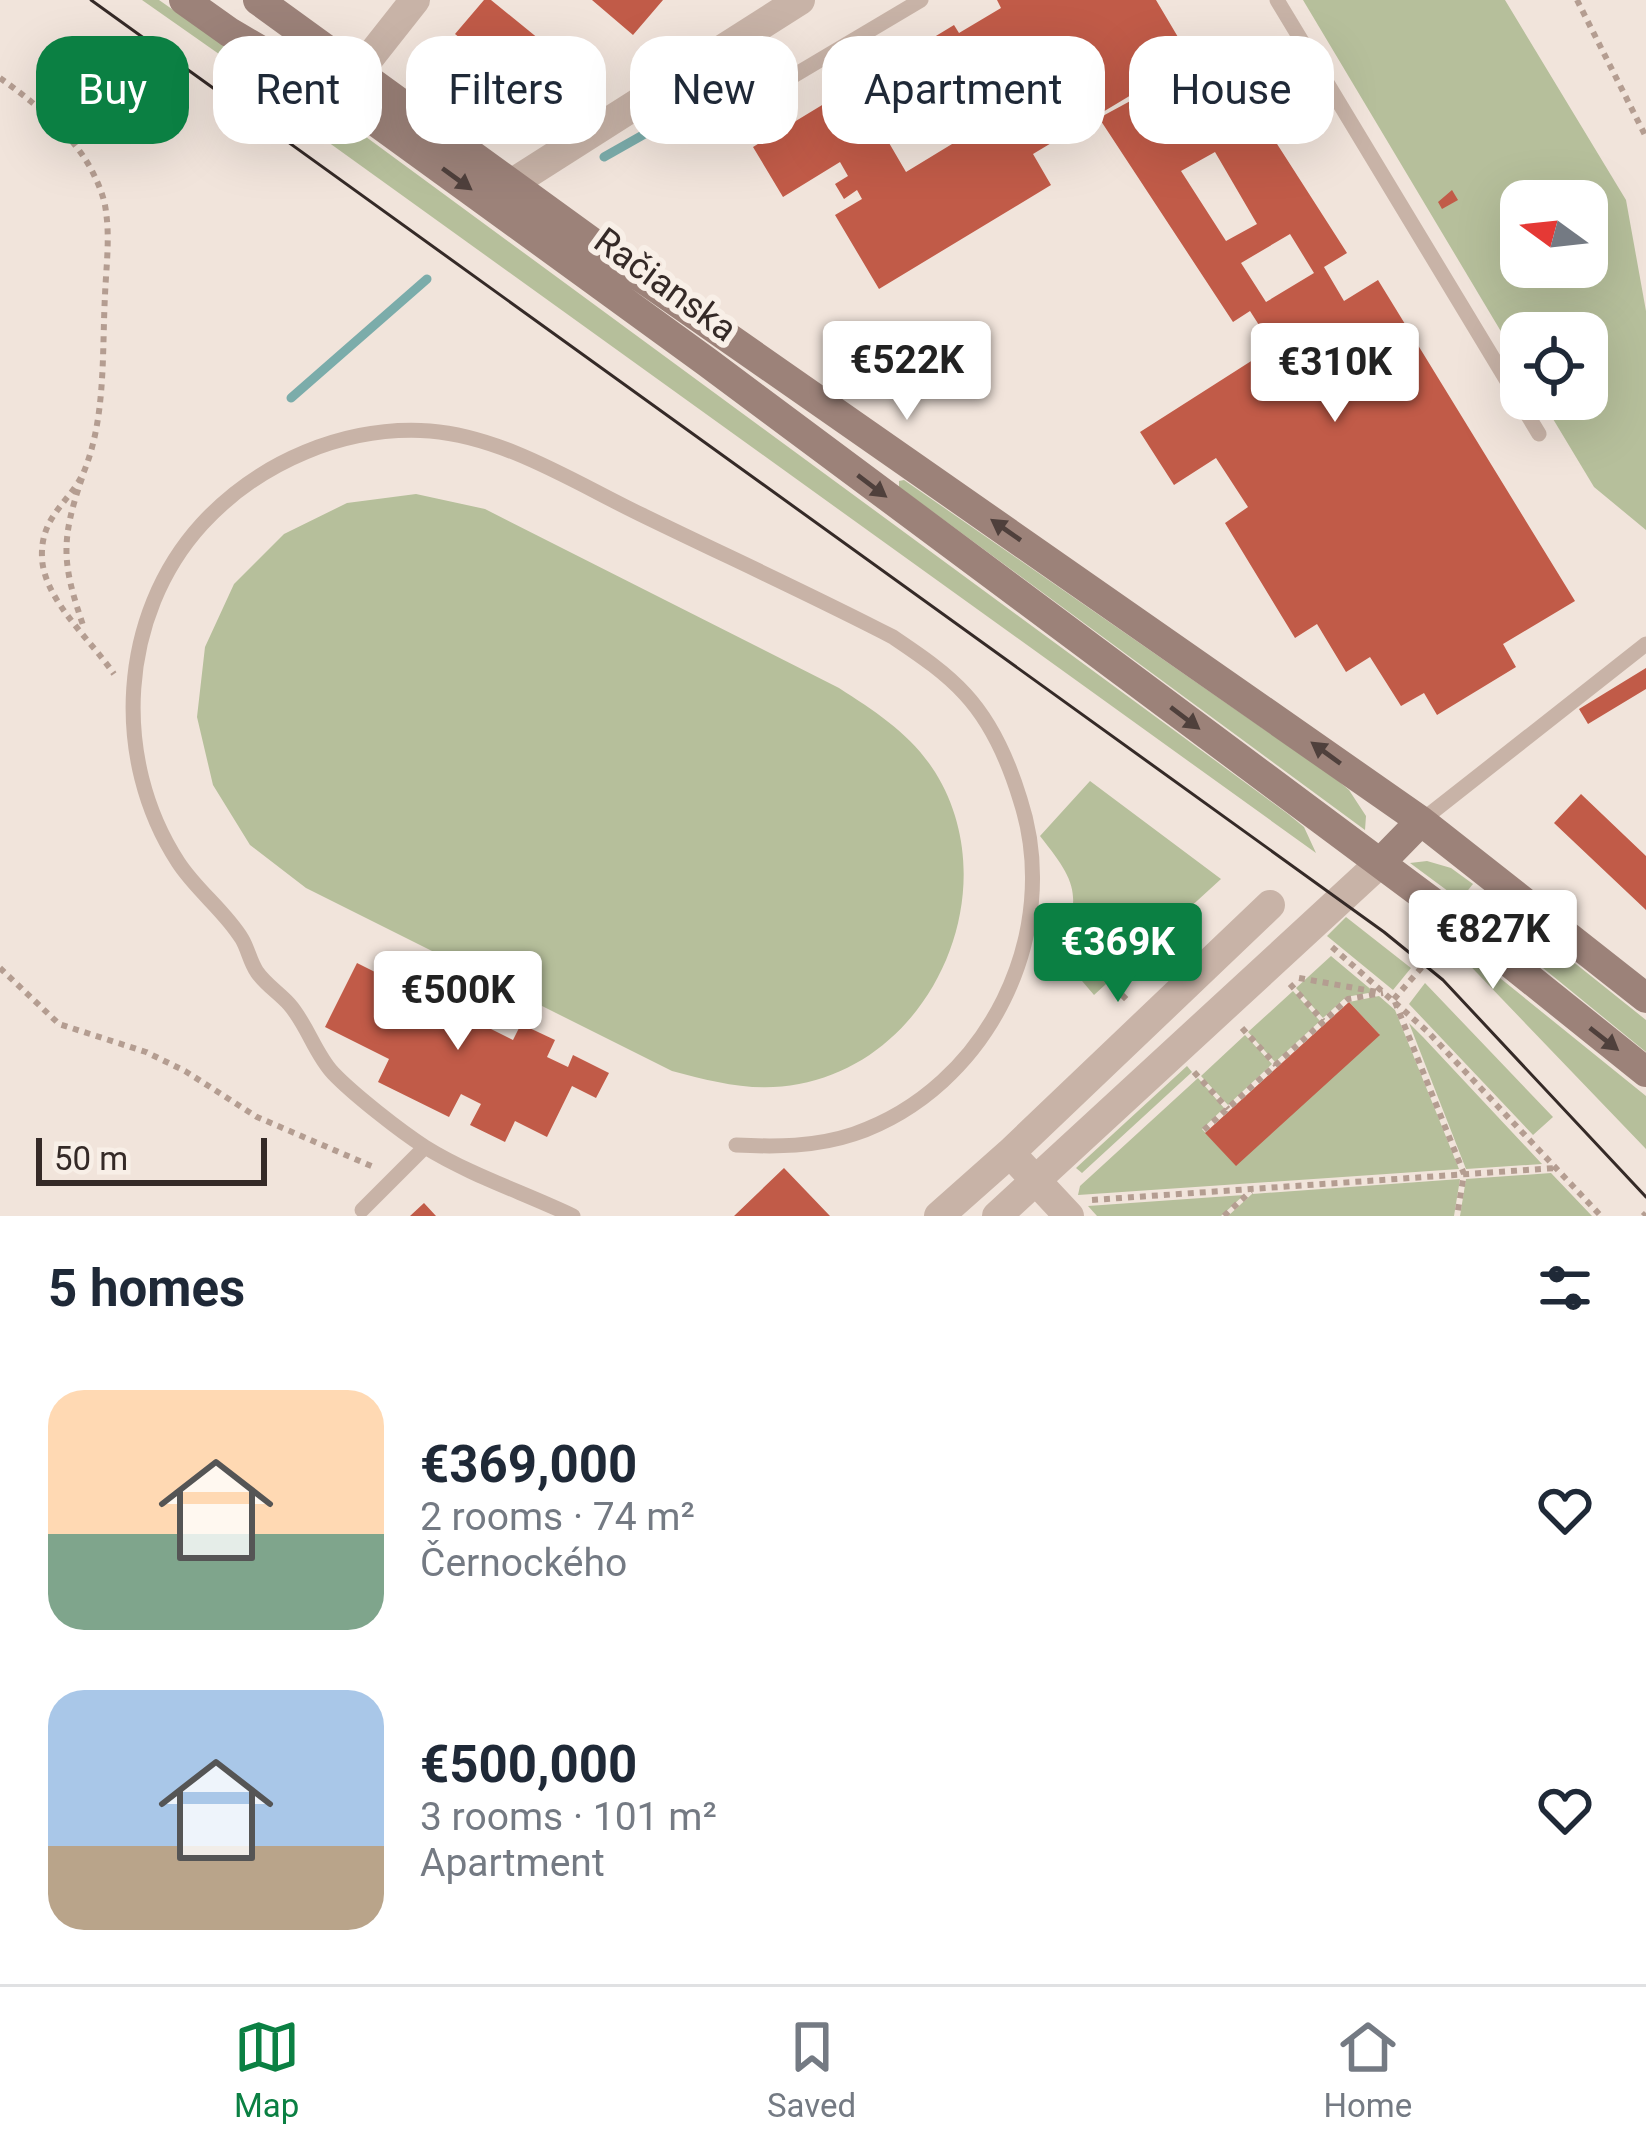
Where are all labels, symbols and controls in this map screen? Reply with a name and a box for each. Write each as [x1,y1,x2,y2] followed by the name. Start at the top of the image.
[36,36,189,144] chip: Buy
[213,36,382,144] chip: Rent
[406,36,606,144] chip: Filters
[630,36,798,144] chip: New
[822,36,1105,144] chip: Apartment
[1129,36,1334,144] chip: House
[441,167,473,191] one-way arrow
[1500,180,1608,288] north arrow
[1500,180,1608,420] map controls
[586,219,745,350] street label: Račianska
[1500,312,1608,420] button: locate
[823,321,991,423] pin: €522K
[1251,323,1419,425] pin: €310K
[850,337,964,383] text: €522K
[1278,339,1392,385] text: €310K
[856,473,888,497] one-way arrow
[989,519,1022,542] one-way arrow
[1169,706,1201,730] one-way arrow
[1310,741,1342,765] one-way arrow
[1409,890,1577,992] pin: €827K
[1034,903,1202,1005] pin: €369K
[1436,906,1550,952] text: €827K
[1061,919,1175,965] text: €369K
[374,951,542,1053] pin: €500K
[401,967,515,1013] text: €500K
[1589,1026,1620,1051] one-way arrow
[36,1132,267,1185] scale bar
[54,1139,128,1178] text: 50 m
[1532,1255,1598,1321] icon: filters
[48,1259,245,1318] text: 5 homes
[420,1435,637,1494] text: €369,000
[144,1438,288,1582] icon: home
[1532,1477,1598,1543] icon: heart
[420,1494,695,1540] text: 2 rooms · 74 m²
[420,1540,627,1586] text: Černockého
[420,1735,637,1794] text: €500,000
[144,1738,288,1882] icon: home
[1532,1777,1598,1843] icon: heart
[420,1794,717,1840] text: 3 rooms · 101 m²
[420,1840,605,1886] text: Apartment
[234,2014,300,2125] tab: Map
[767,2014,856,2125] tab: Saved
[1324,2014,1412,2125] tab: Home

